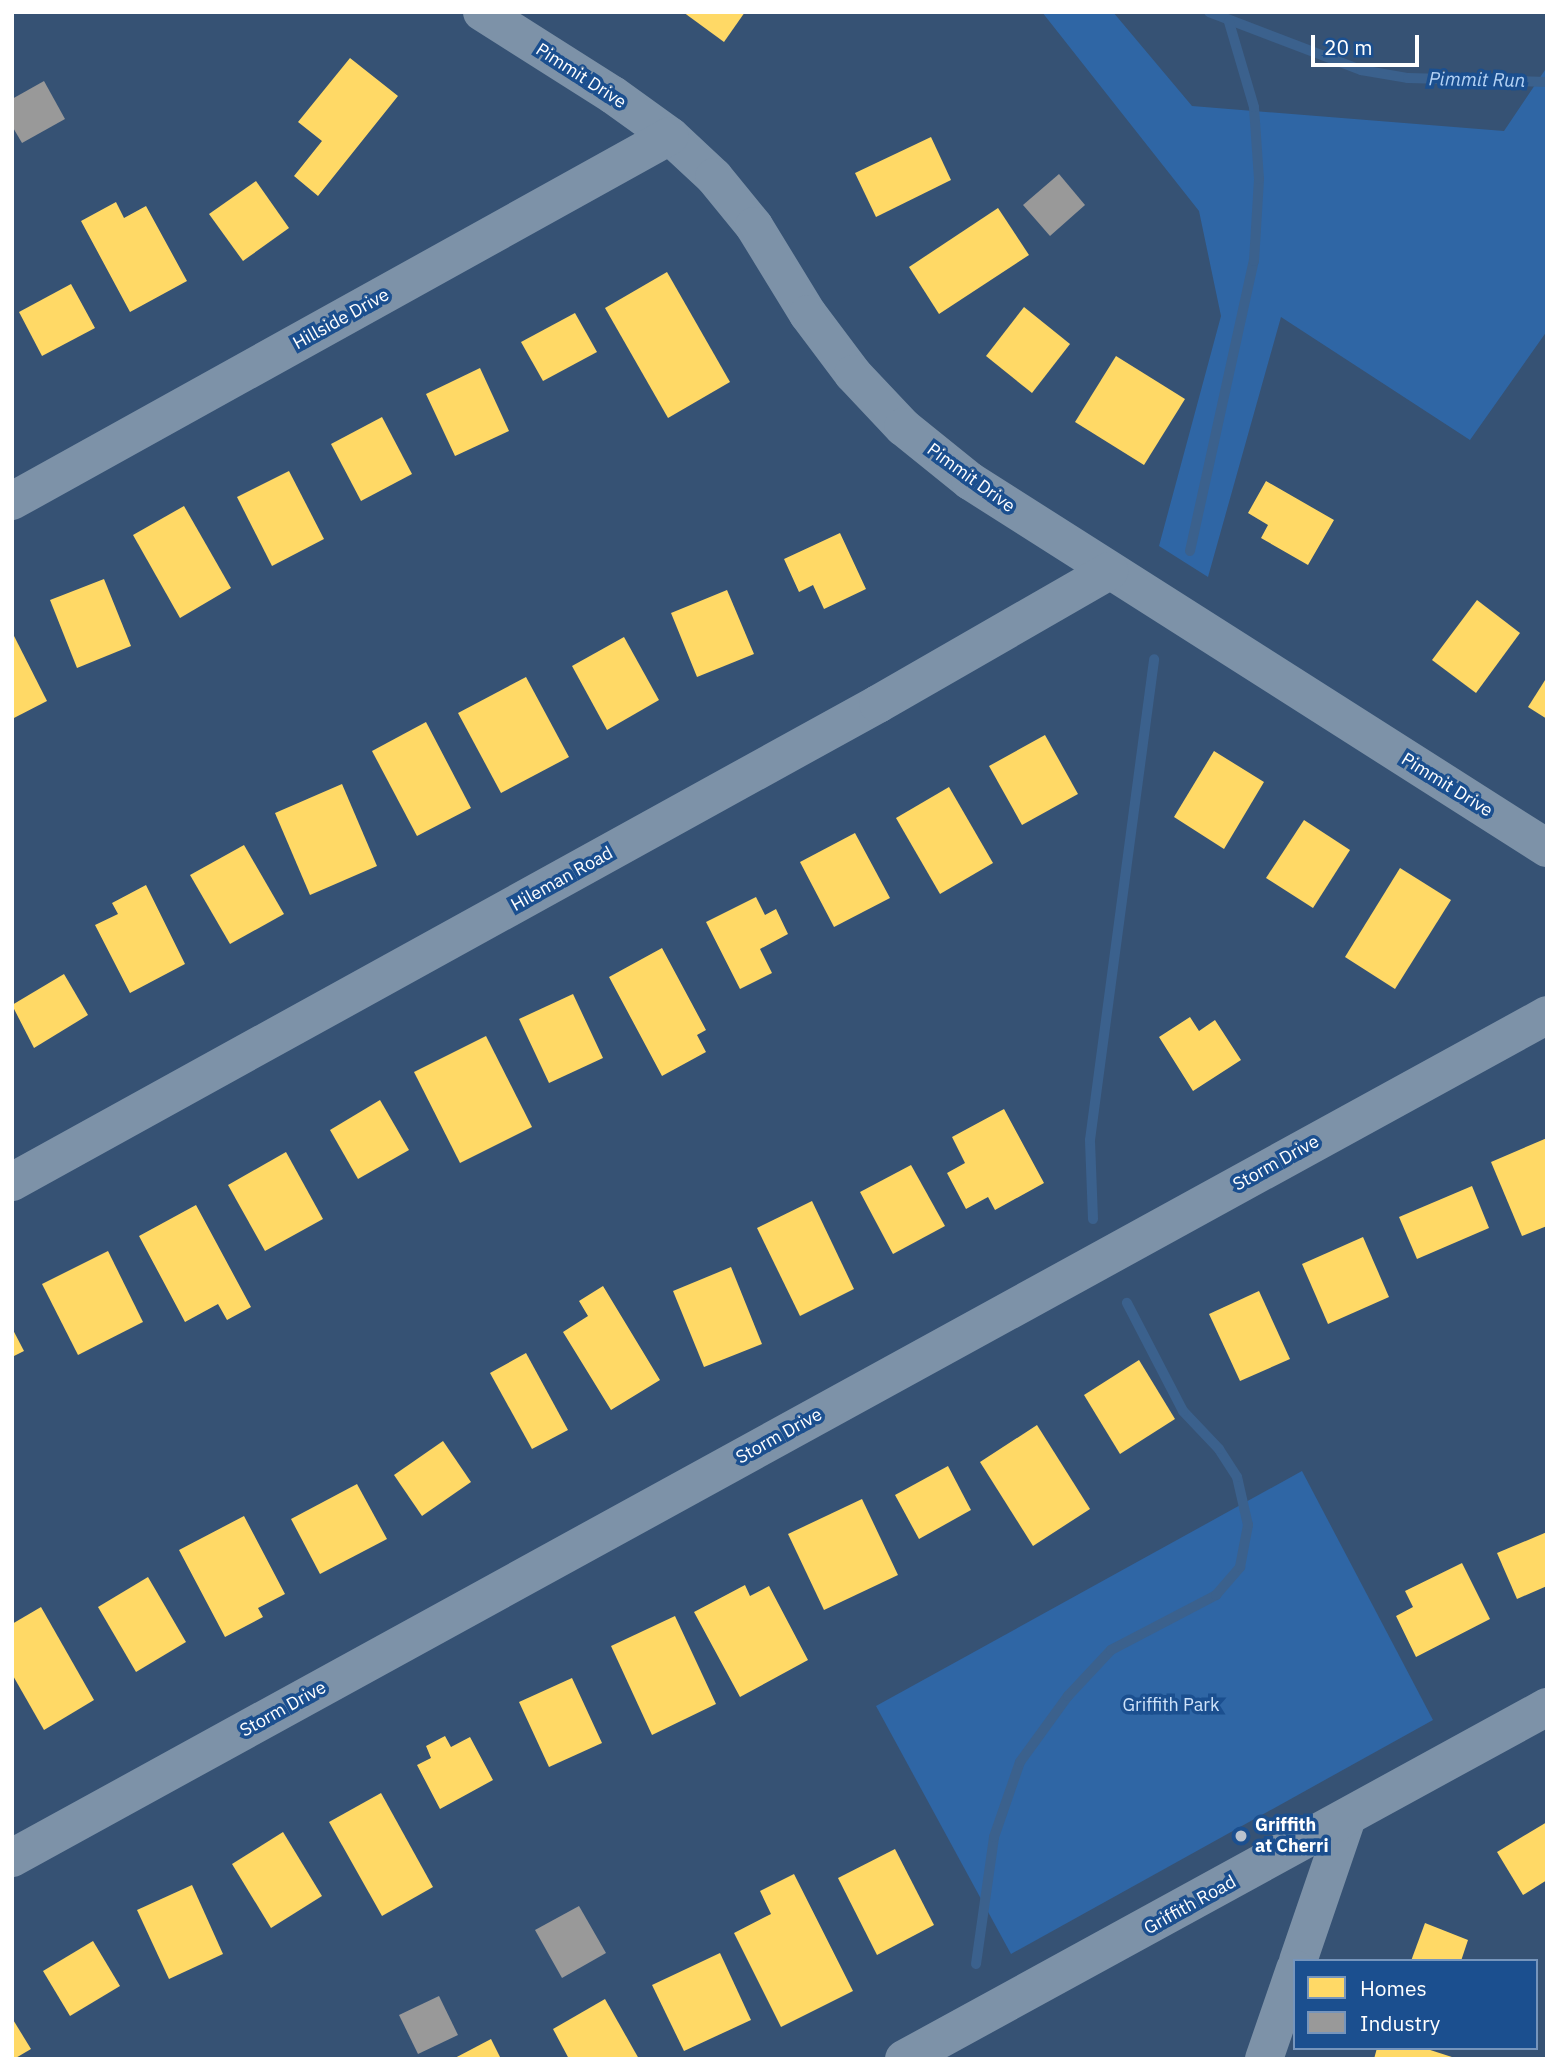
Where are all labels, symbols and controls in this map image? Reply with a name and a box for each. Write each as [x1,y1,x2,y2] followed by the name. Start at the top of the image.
[1314,21,1422,65] scale bar
[1324,33,1373,61] text: 20 m
[532,39,630,113] street label: Pimmit Drive
[1428,68,1526,92] water label: Pimmit Run
[289,284,393,354] street label: Hillside Drive
[923,439,1019,517] street label: Pimmit Drive
[1397,748,1497,822] street label: Pimmit Drive
[507,842,617,916] street label: Hileman Road
[1229,1130,1323,1196] street label: Storm Drive
[732,1403,826,1469] street label: Storm Drive
[236,1676,330,1742] street label: Storm Drive
[1123,1694,1219,1716] park label: Griffith Park
[1255,1815,1329,1857] place label: Griffith at Cherri
[1233,1828,1249,1844] marker: Griffith at Cherri
[1140,1871,1240,1939] street label: Griffith Road
[1293,1959,1538,2050] legend
[1360,1974,1427,2002] text: Homes
[1360,2009,1440,2037] text: Industry

